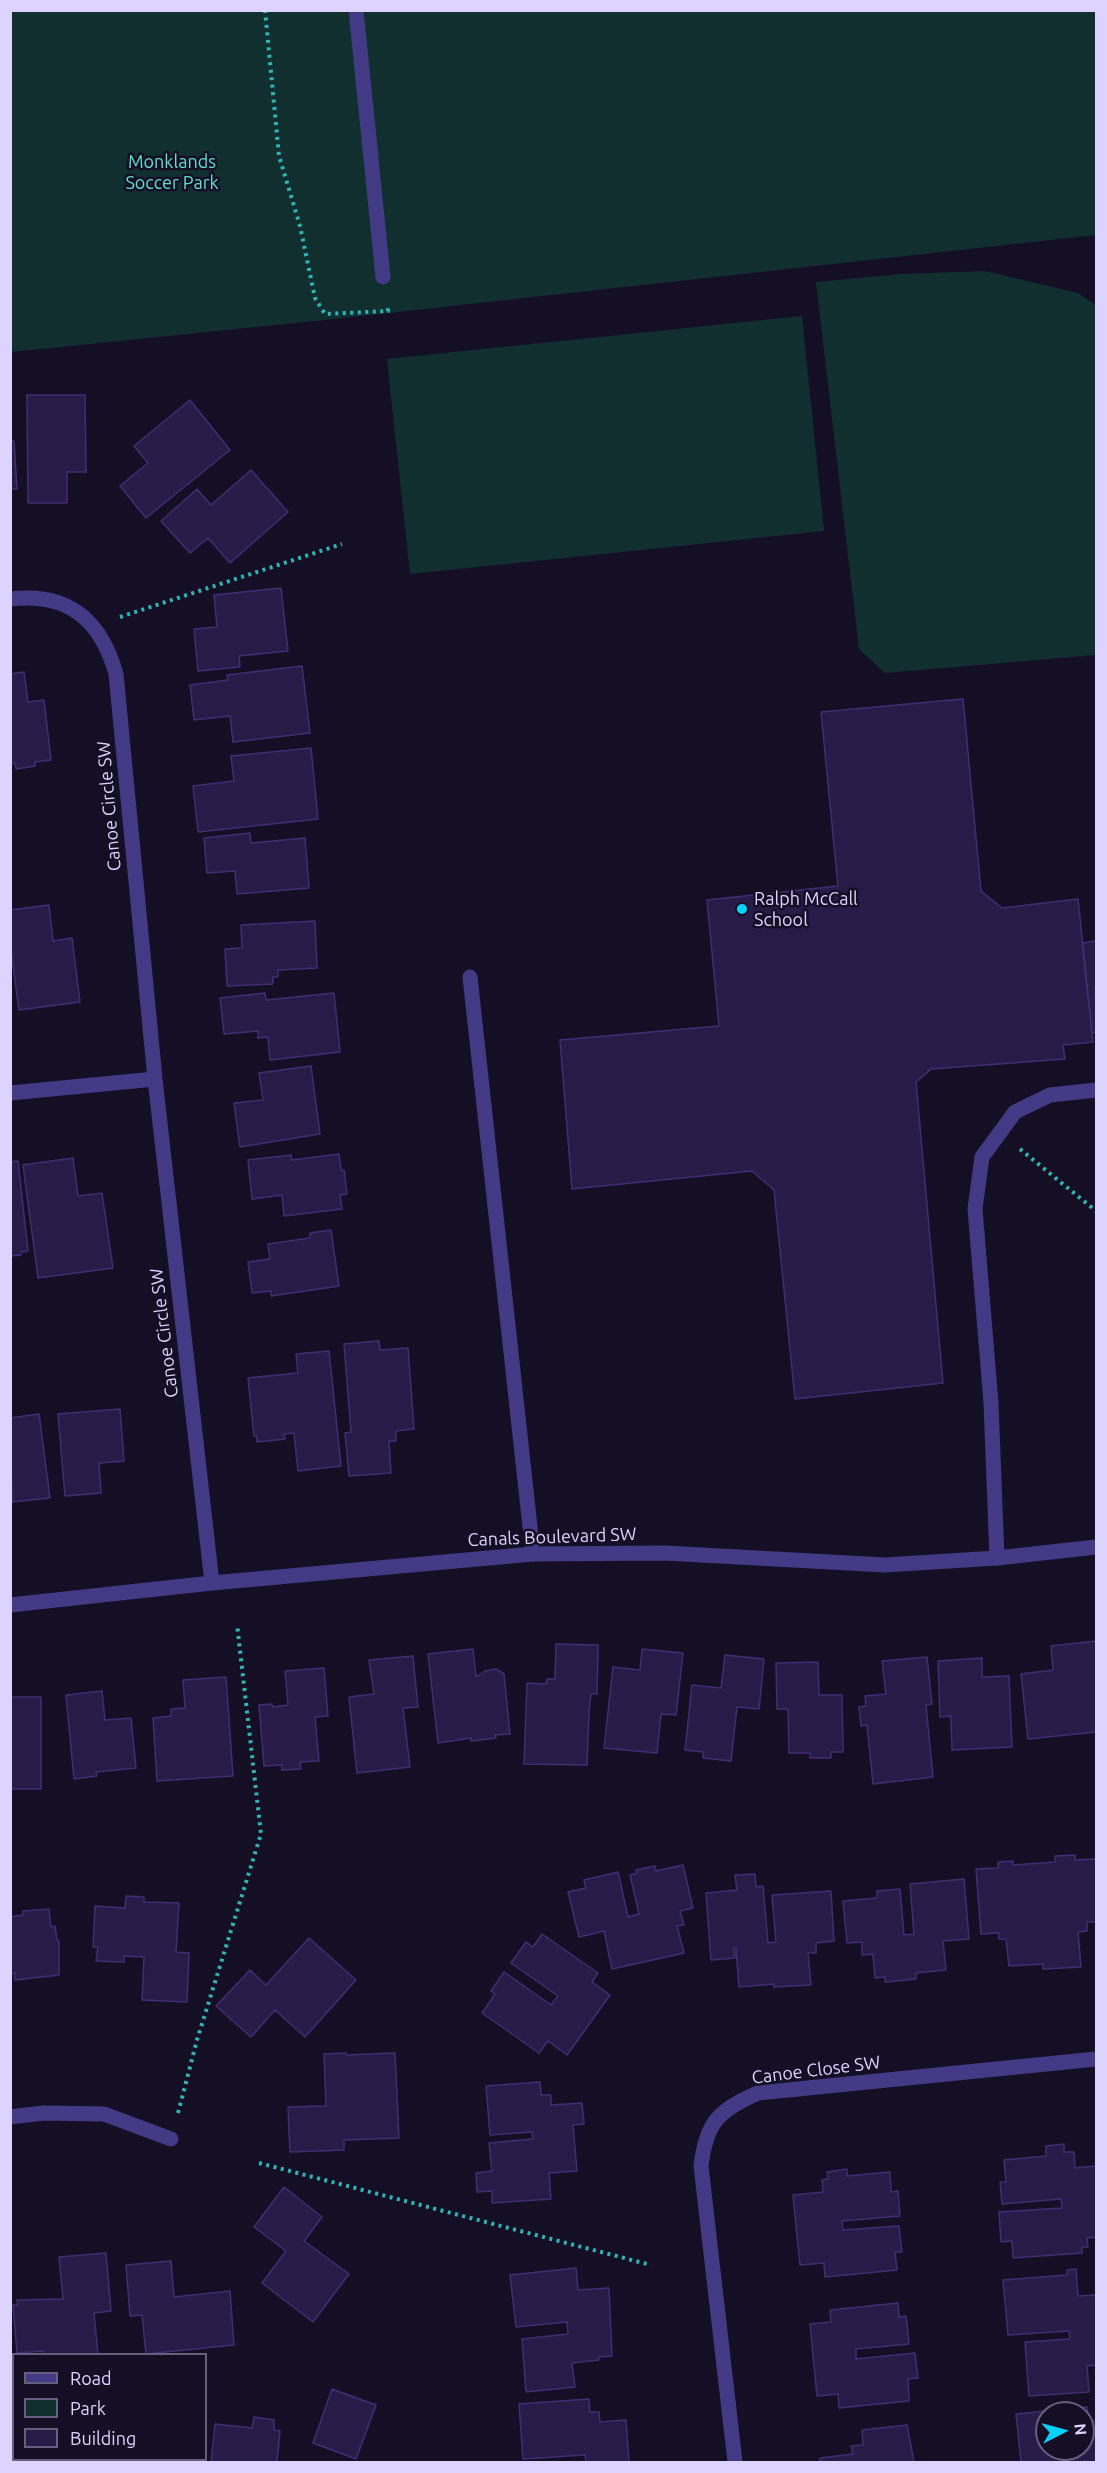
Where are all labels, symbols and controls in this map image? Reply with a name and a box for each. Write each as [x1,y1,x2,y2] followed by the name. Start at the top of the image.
[125,151,219,194] park label: Monklands Soccer Park
[93,740,125,872] street label: Canoe Circle SW
[754,888,858,930] place label: Ralph McCall School
[735,902,749,916] marker: Ralph McCall School
[145,1267,183,1399] street label: Canoe Circle SW
[467,1523,637,1551] street label: Canals Boulevard SW
[750,2051,882,2089] street label: Canoe Close SW
[12,2353,207,2461] legend
[70,2368,112,2388] text: Road
[70,2398,106,2418] text: Park
[1035,2401,1095,2461] north arrow
[1071,2422,1090,2436] text: N
[70,2428,136,2448] text: Building

